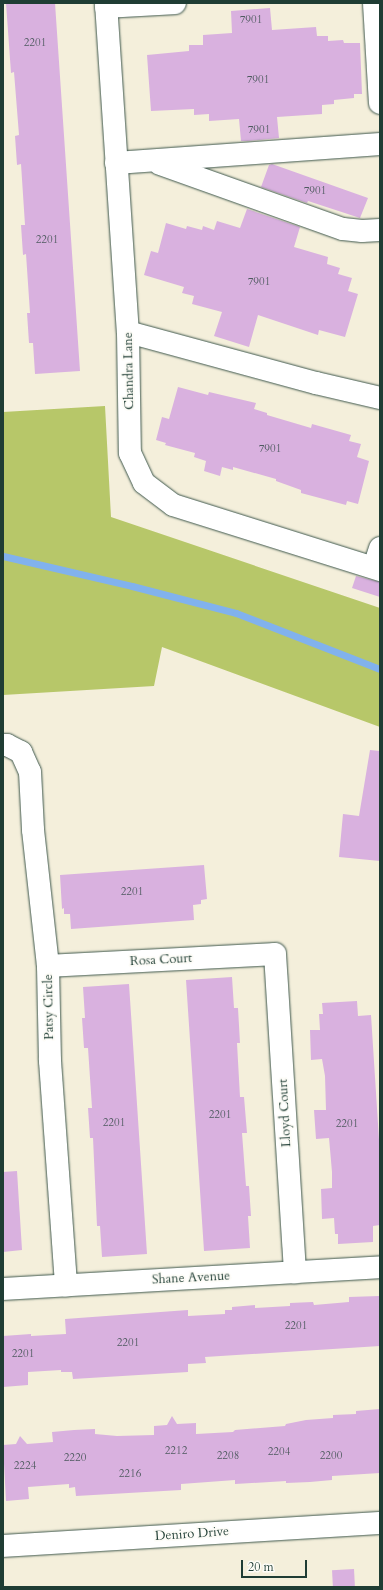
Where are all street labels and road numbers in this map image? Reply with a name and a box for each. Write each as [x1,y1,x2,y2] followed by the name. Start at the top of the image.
[121,332,137,410] street label: Chandra Lane
[129,951,193,969] street label: Rosa Court
[41,974,57,1040] street label: Patsy Circle
[275,1078,295,1148] street label: Lloyd Court
[152,1268,230,1288] street label: Shane Avenue
[154,1524,230,1544] street label: Deniro Drive

